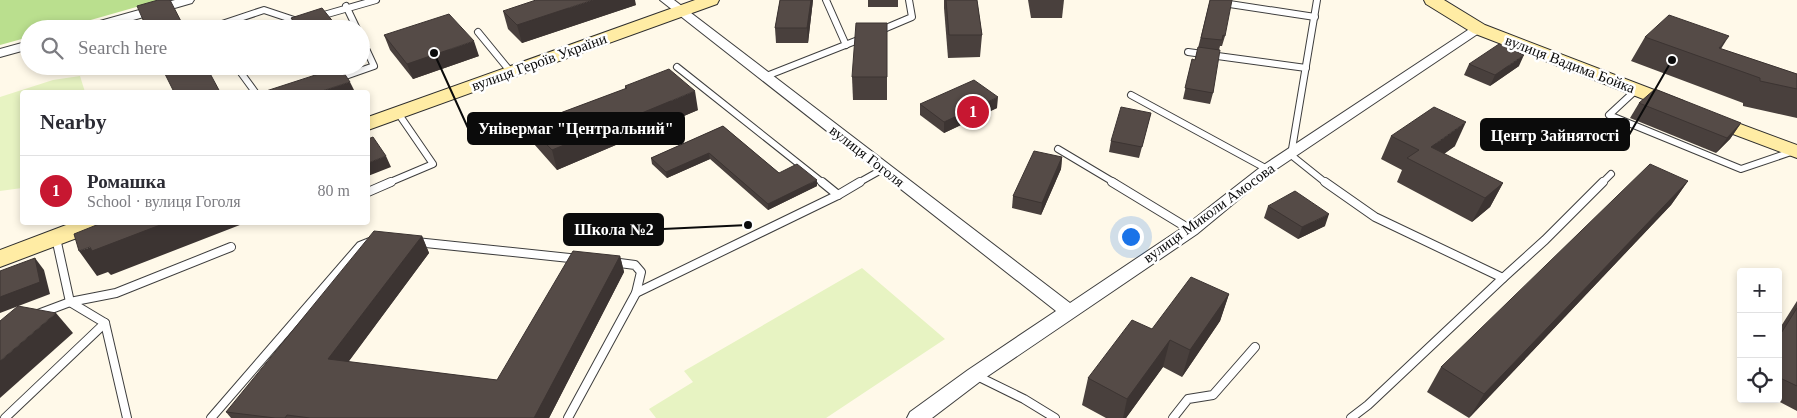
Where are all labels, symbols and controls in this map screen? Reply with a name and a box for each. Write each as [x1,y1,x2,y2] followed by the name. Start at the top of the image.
[20,20,370,75] search box
[469,30,609,94] street label: вулиця Героїв України
[1503,32,1637,96] street label: вулиця Вадима Бойка
[38,34,66,62] icon: search
[78,37,167,58] text: Search here
[957,93,989,131] pin: 1
[40,110,107,134] text: Nearby
[468,113,684,144] callout: Універмаг "Центральний"
[1481,119,1629,150] callout: Центр Зайнятості
[478,120,674,138] text: Універмаг "Центральний"
[827,122,907,190] street label: вулиця Гоголя
[1491,127,1620,145] text: Центр Зайнятості
[1140,160,1278,266] street label: вулиця Миколи Амосова
[87,171,166,192] text: Ромашка
[52,182,60,199] text: 1
[318,182,350,199] text: 80 m
[87,193,241,210] text: School · вулиця Гоголя
[564,214,663,245] callout: Школа №2
[574,221,654,238] text: Школа №2
[1118,224,1144,250] your location
[1737,268,1782,403] map controls
[1737,268,1782,313] button: +
[1737,313,1782,358] button: −
[1737,358,1782,403] button: locate

